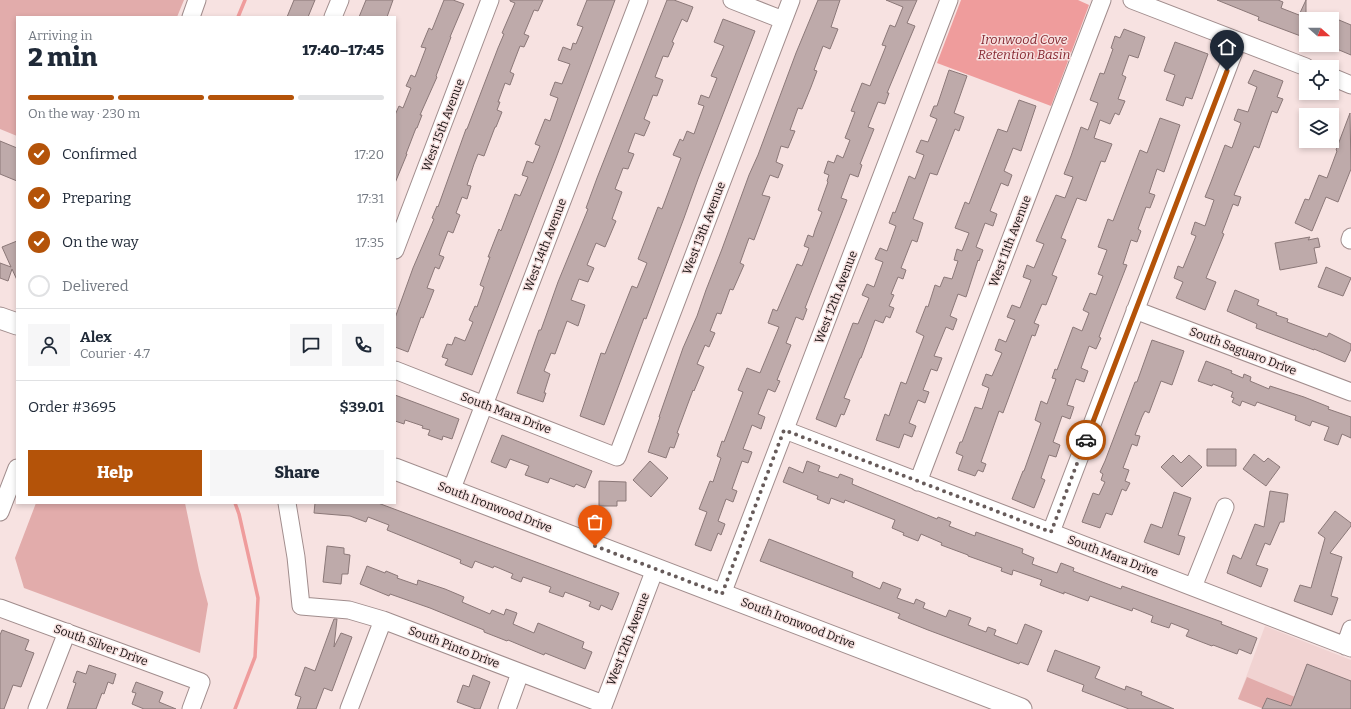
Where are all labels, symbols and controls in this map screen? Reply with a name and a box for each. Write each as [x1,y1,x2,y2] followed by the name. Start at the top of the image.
[1299,12,1339,52] north arrow
[1299,12,1339,148] map controls
[28,28,93,43] text: Arriving in
[1210,30,1244,71] pin
[978,32,1070,62] water label: Ironwood Cove Retention Basin
[1216,36,1238,58] icon: home
[302,41,384,59] text: 17:40–17:45
[28,42,98,73] text: 2 min
[1299,60,1339,100] button: locate
[419,77,467,173] street label: West 15th Avenue
[28,106,140,121] text: On the way · 230 m
[1299,108,1339,148] button: layers
[28,143,50,165] icon: check
[62,145,137,163] text: Confirmed
[354,147,384,162] text: 17:20
[680,180,728,276] street label: West 13th Avenue
[28,187,50,209] icon: check
[62,189,131,207] text: Preparing
[357,191,384,206] text: 17:31
[986,193,1034,289] street label: West 11th Avenue
[521,196,569,294] street label: West 14th Avenue
[28,231,50,253] icon: check
[62,233,139,251] text: On the way
[355,235,384,250] text: 17:35
[812,249,860,345] street label: West 12th Avenue
[62,277,129,295] text: Delivered
[28,324,70,366] button: person
[290,324,332,366] button: chat
[342,324,384,366] button: phone
[1187,324,1299,378] street label: South Saguaro Drive
[80,328,112,346] text: Alex
[80,346,150,361] text: Courier · 4.7
[459,389,553,437] street label: South Mara Drive
[28,398,116,416] text: Order #3695
[339,398,384,416] text: $39.01
[1066,420,1106,460] courier
[1075,429,1097,451] icon: car
[28,450,202,496] button: Help
[210,450,384,496] button: Share
[436,479,554,535] street label: South Ironwood Drive
[578,505,612,546] pin
[584,511,606,533] icon: bag
[1066,532,1160,580] street label: South Mara Drive
[604,591,652,687] street label: West 12th Avenue
[739,595,857,651] street label: South Ironwood Drive
[52,621,150,669] street label: South Silver Drive
[406,623,502,671] street label: South Pinto Drive

